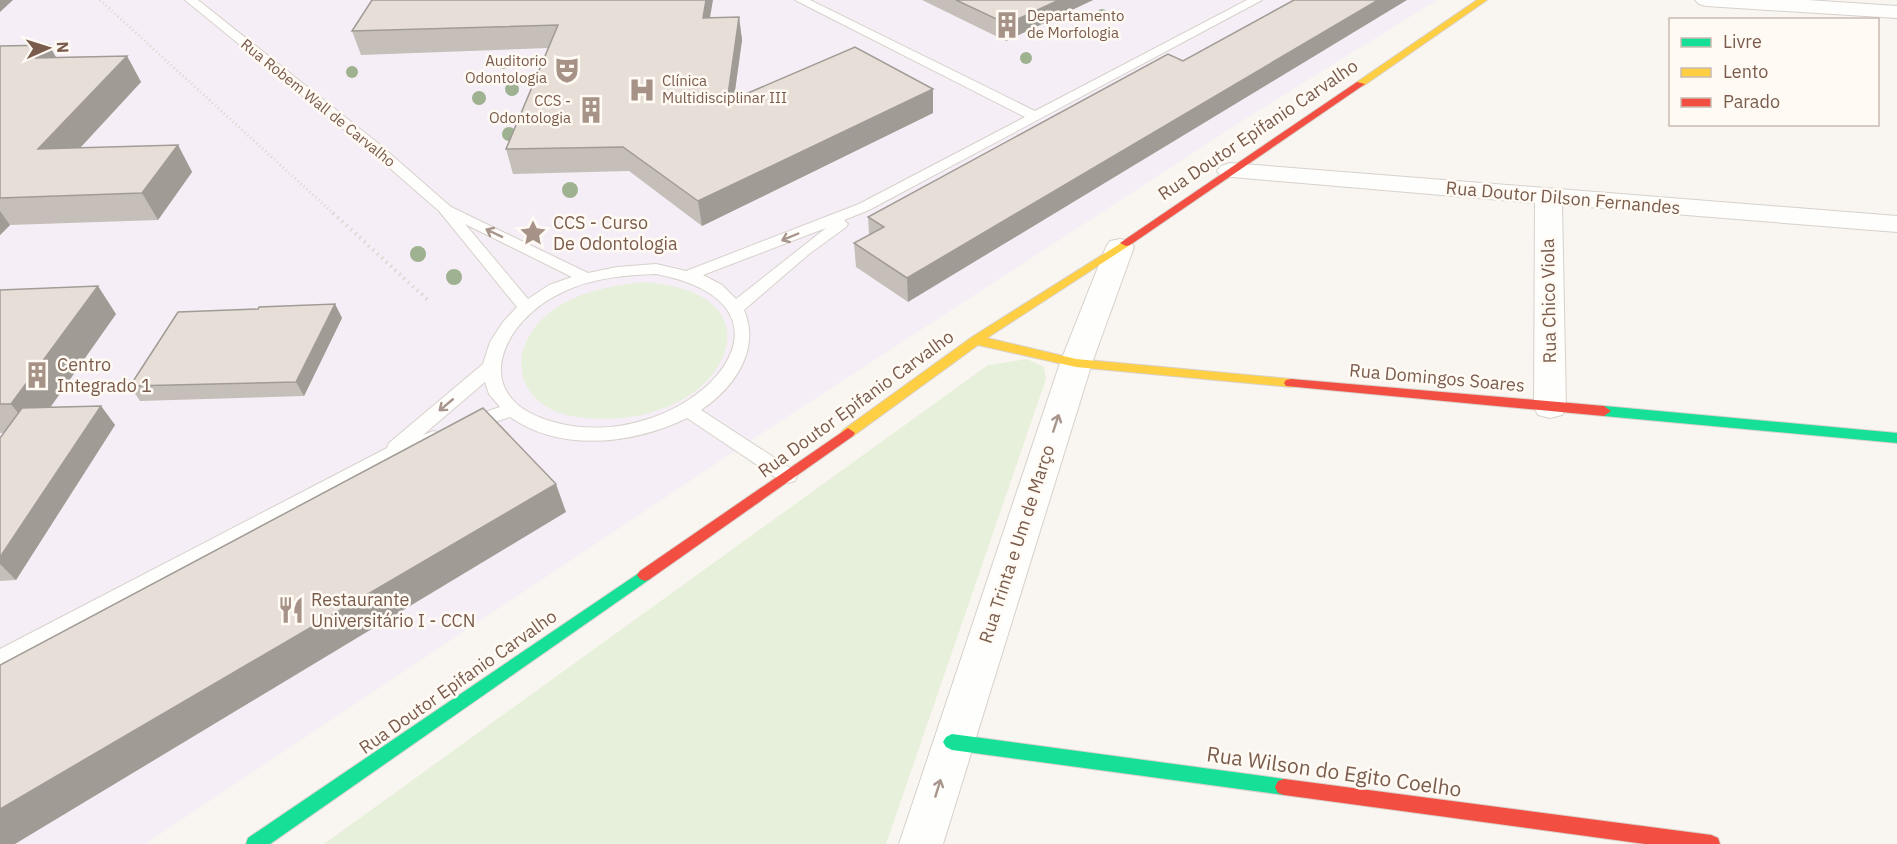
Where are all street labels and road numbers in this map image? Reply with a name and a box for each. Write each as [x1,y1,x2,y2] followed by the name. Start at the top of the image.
[237,34,400,171] street label: Rua Robem Wall de Carvalho
[1153,54,1362,205] street label: Rua Doutor Epifanio Carvalho
[1445,176,1681,219] street label: Rua Doutor Dilson Fernandes
[1536,238,1561,364] street label: Rua Chico Viola
[753,325,958,482] street label: Rua Doutor Epifanio Carvalho
[1348,358,1526,397] street label: Rua Domingos Soares
[974,442,1059,646] street label: Rua Trinta e Um de Março
[354,604,561,759] street label: Rua Doutor Epifanio Carvalho
[1205,739,1463,803] street label: Rua Wilson do Egito Coelho

